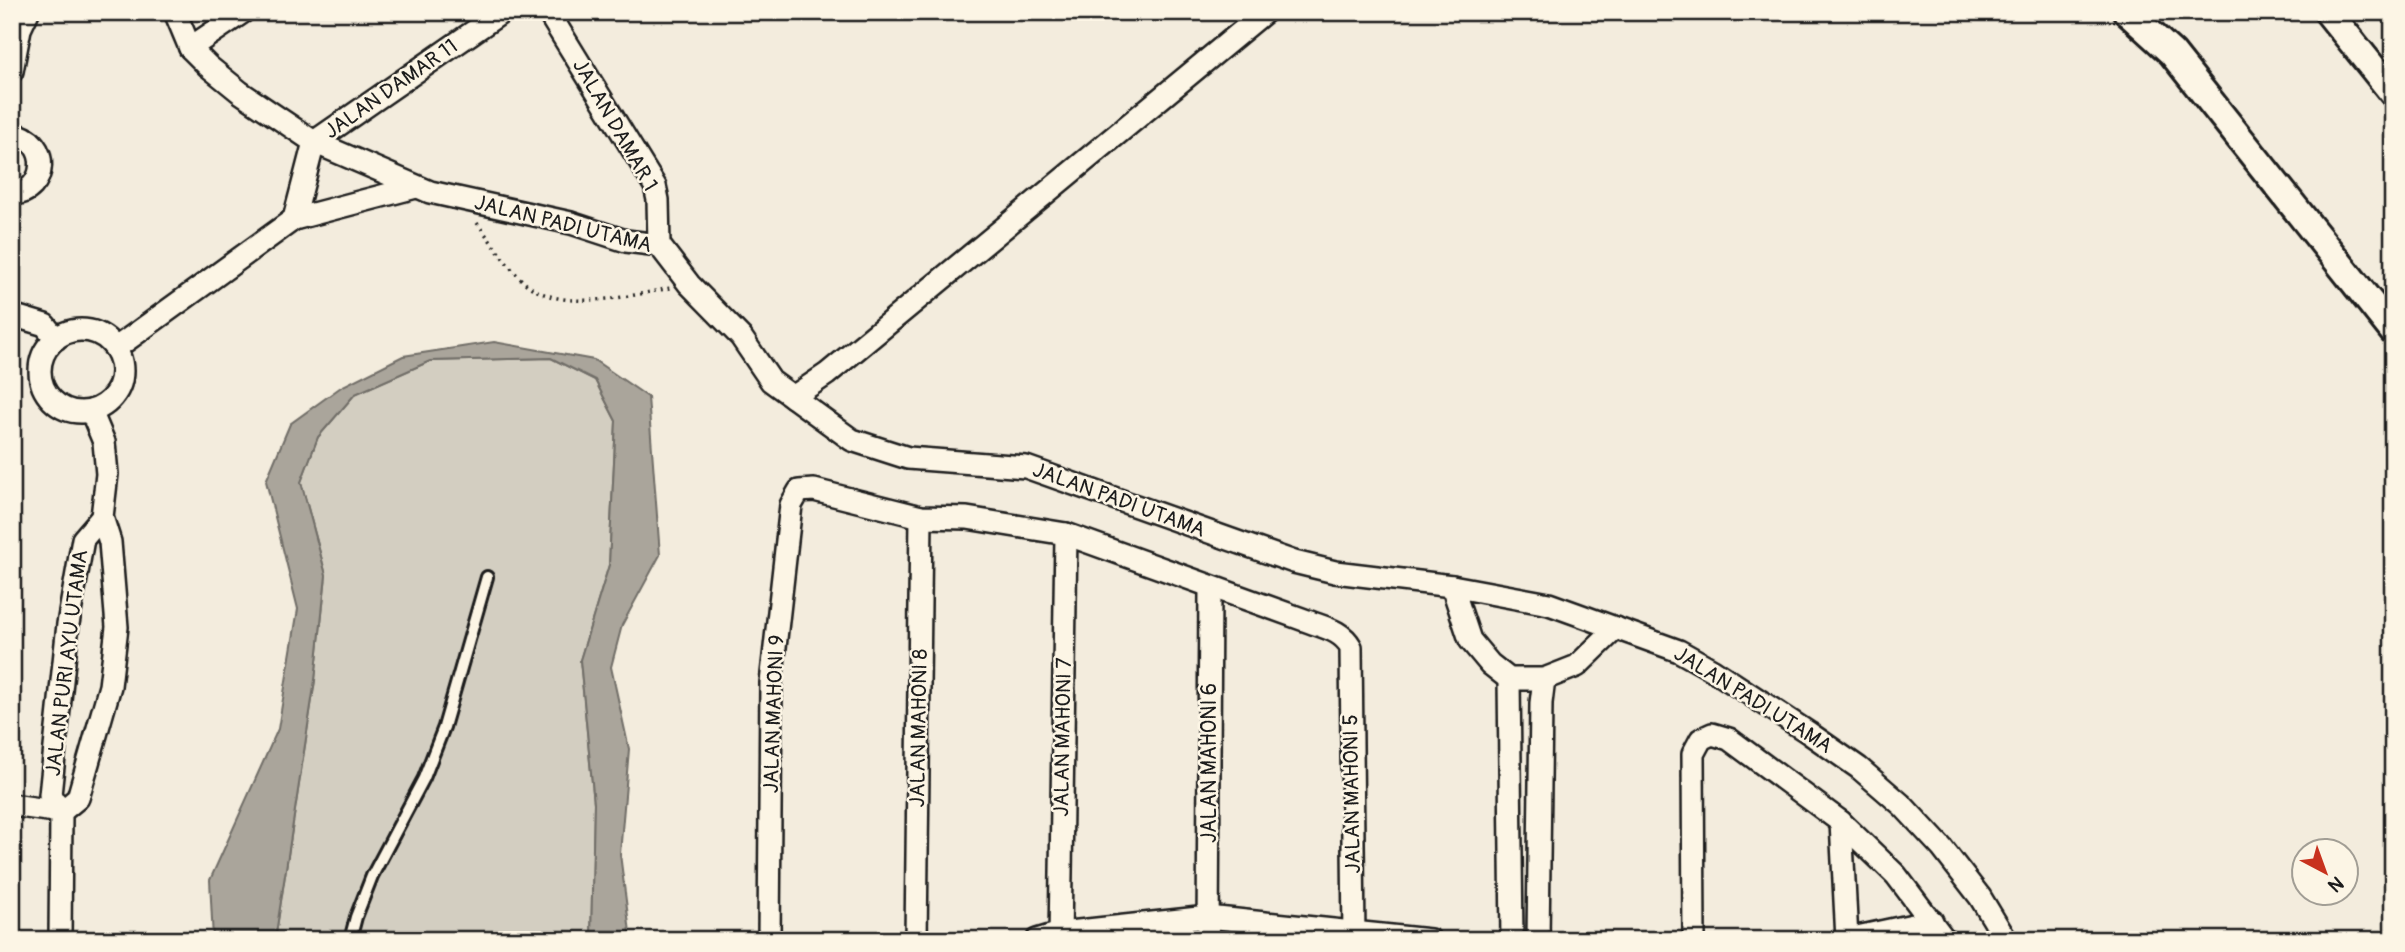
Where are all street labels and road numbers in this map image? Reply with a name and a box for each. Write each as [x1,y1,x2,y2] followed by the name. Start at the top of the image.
[319,33,463,145] street label: JALAN DAMAR 11
[566,54,664,196] street label: JALAN DAMAR 1
[472,189,654,259] street label: JALAN PADI UTAMA
[1029,456,1209,544] street label: JALAN PADI UTAMA
[40,548,94,778] street label: JALAN PURI AYU UTAMA
[758,634,790,794] street label: JALAN MAHONI 9
[1669,640,1837,760] street label: JALAN PADI UTAMA
[904,648,934,808] street label: JALAN MAHONI 8
[1048,657,1078,817] street label: JALAN MAHONI 7
[1196,683,1223,843] street label: JALAN MAHONI 6
[1337,714,1367,874] street label: JALAN MAHONI 5

